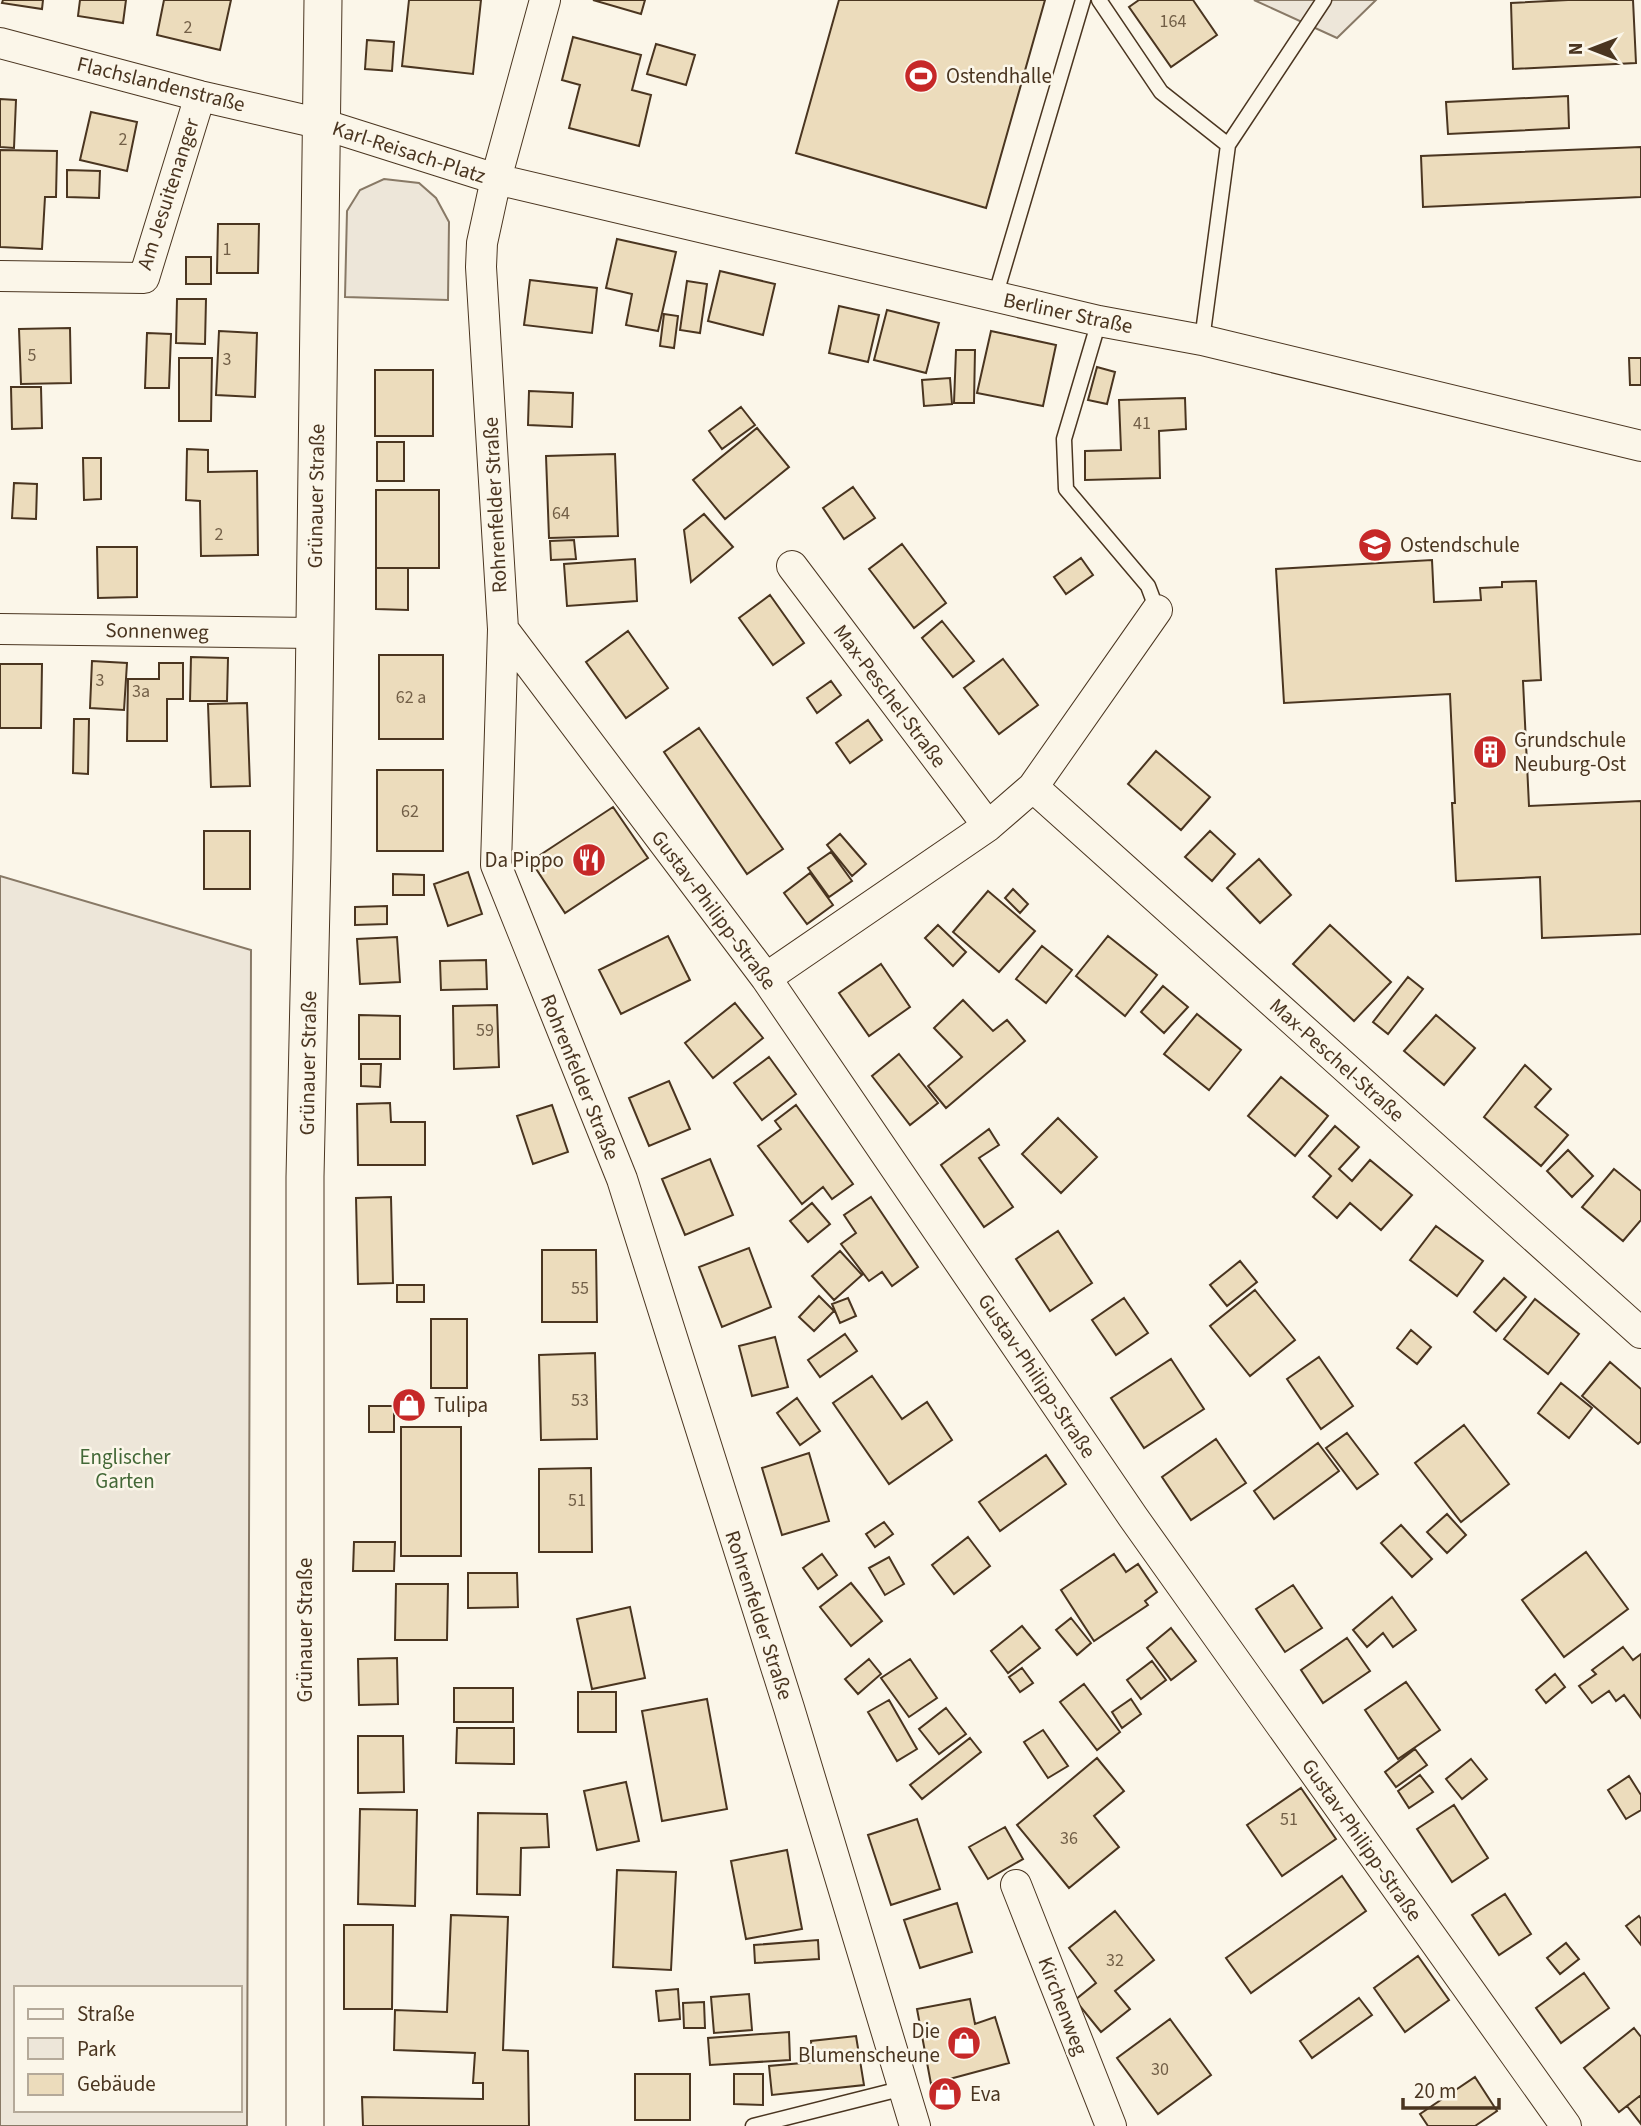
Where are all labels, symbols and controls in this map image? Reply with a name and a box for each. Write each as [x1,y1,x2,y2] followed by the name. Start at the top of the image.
[1160,9,1186,34] house number: 164
[1557,14,1627,84] north arrow
[184,15,193,40] house number: 2
[1563,43,1590,55] text: N
[74,49,248,119] street label: Flachslandenstraße
[902,57,940,95] sports icon: Ostendhalle
[946,61,1052,91] place label: Ostendhalle
[328,113,490,191] street label: Karl-Reisach-Platz
[129,114,207,274] street label: Am Jesuitenanger
[119,127,128,152] house number: 2
[223,237,231,262] house number: 1
[1000,285,1136,341] street label: Berliner Straße
[28,343,37,368] house number: 5
[223,347,232,372] house number: 3
[1133,411,1151,436] house number: 41
[475,416,515,594] street label: Rohrenfelder Straße
[300,423,332,569] street label: Grünauer Straße
[552,501,570,526] house number: 64
[215,522,224,547] house number: 2
[1356,526,1394,564] school or university icon: Ostendschule
[1400,530,1520,560] place label: Ostendschule
[105,615,209,647] street label: Sonnenweg
[826,618,954,774] street label: Max-Peschel-Straße
[96,668,105,693] house number: 3
[132,679,150,704] house number: 3a
[396,685,426,710] house number: 62 a
[1514,725,1626,779] place label: Grundschule Neuburg-Ost
[1471,733,1509,771] building icon: Grundschule Neuburg-Ost
[401,799,419,824] house number: 62
[644,824,784,996] street label: Gustav-Philipp-Straße
[570,841,608,879] restaurant icon: Da Pippo
[485,845,564,875] place label: Da Pippo
[292,990,324,1136] street label: Grünauer Straße
[533,990,627,1164] street label: Rohrenfelder Straße
[1263,991,1411,1129] street label: Max-Peschel-Straße
[476,1018,494,1043] house number: 59
[571,1276,589,1301] house number: 55
[971,1288,1103,1464] street label: Gustav-Philipp-Straße
[390,1386,428,1424] shop icon: Tulipa
[571,1388,589,1413] house number: 53
[434,1390,488,1420] place label: Tulipa
[79,1442,171,1496] park label: Englischer Garten
[568,1488,586,1513] house number: 51
[717,1526,801,1704] street label: Rohrenfelder Straße
[290,1558,320,1702] street label: Grünauer Straße
[1295,1753,1429,1927] street label: Gustav-Philipp-Straße
[1280,1807,1298,1832] house number: 51
[1060,1826,1078,1851] house number: 36
[1106,1948,1124,1973] house number: 32
[1031,1952,1096,2060] street label: Kirchenweg
[14,1986,242,2112] legend
[77,1999,135,2029] text: Straße
[798,2016,940,2070] place label: Die Blumenscheune
[945,2024,983,2062] shop icon: Die Blumenscheune
[77,2034,117,2064] text: Park
[1151,2057,1169,2082] house number: 30
[1403,2066,1499,2110] scale bar
[77,2069,156,2099] text: Gebäude
[926,2075,964,2113] shop icon: Eva
[1414,2076,1456,2106] text: 20 m
[970,2079,1001,2109] place label: Eva

